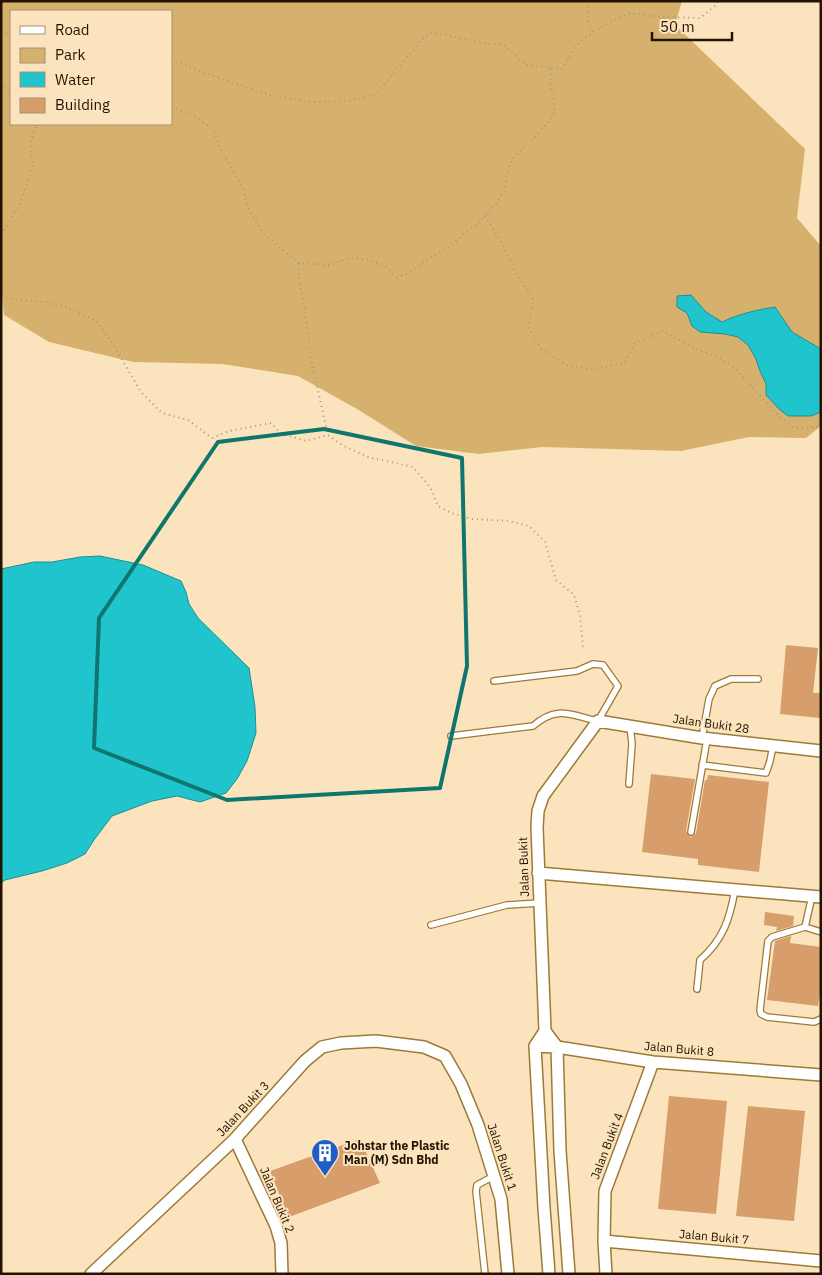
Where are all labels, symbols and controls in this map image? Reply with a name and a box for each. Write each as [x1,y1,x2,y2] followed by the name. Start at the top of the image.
[10,10,172,125] legend
[652,10,732,42] scale bar
[660,17,695,36] text: 50 m
[55,20,90,39] text: Road
[55,45,85,64] text: Park
[55,70,96,89] text: Water
[55,95,110,114] text: Building
[672,711,750,736] street label: Jalan Bukit 28
[515,837,532,897] street label: Jalan Bukit
[643,1038,715,1059] street label: Jalan Bukit 8
[213,1078,272,1139] street label: Jalan Bukit 3
[587,1110,626,1181] street label: Jalan Bukit 4
[485,1121,520,1192] street label: Jalan Bukit 1
[310,1138,340,1177] building icon: Johstar the Plastic Man (M) Sdn Bhd
[344,1138,450,1167] place label: Johstar the Plastic Man (M) Sdn Bhd
[257,1165,298,1235] street label: Jalan Bukit 2
[678,1226,750,1247] street label: Jalan Bukit 7

